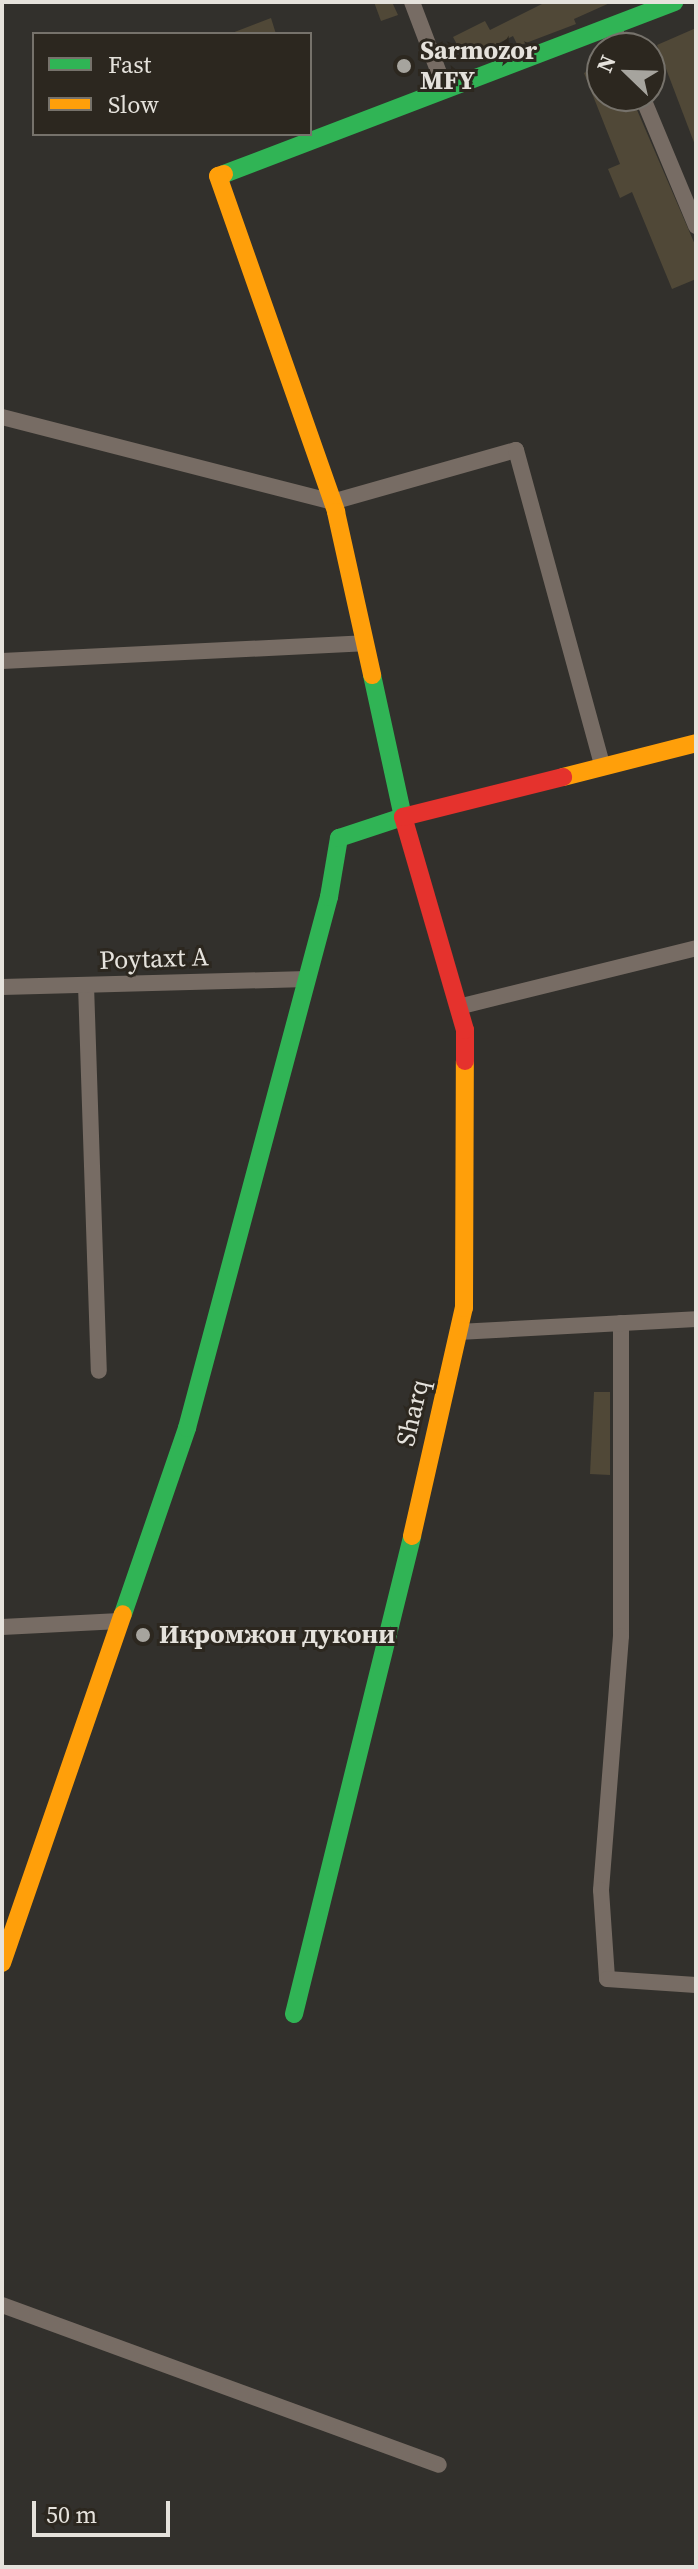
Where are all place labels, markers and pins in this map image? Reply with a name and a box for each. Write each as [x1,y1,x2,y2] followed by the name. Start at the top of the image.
[420,35,537,96] place label: Sarmozor MFY
[395,57,413,75] marker: Sarmozor MFY
[159,1619,395,1651] place label: Икромжон дукони
[134,1626,152,1644] marker: Икромжон дукони

